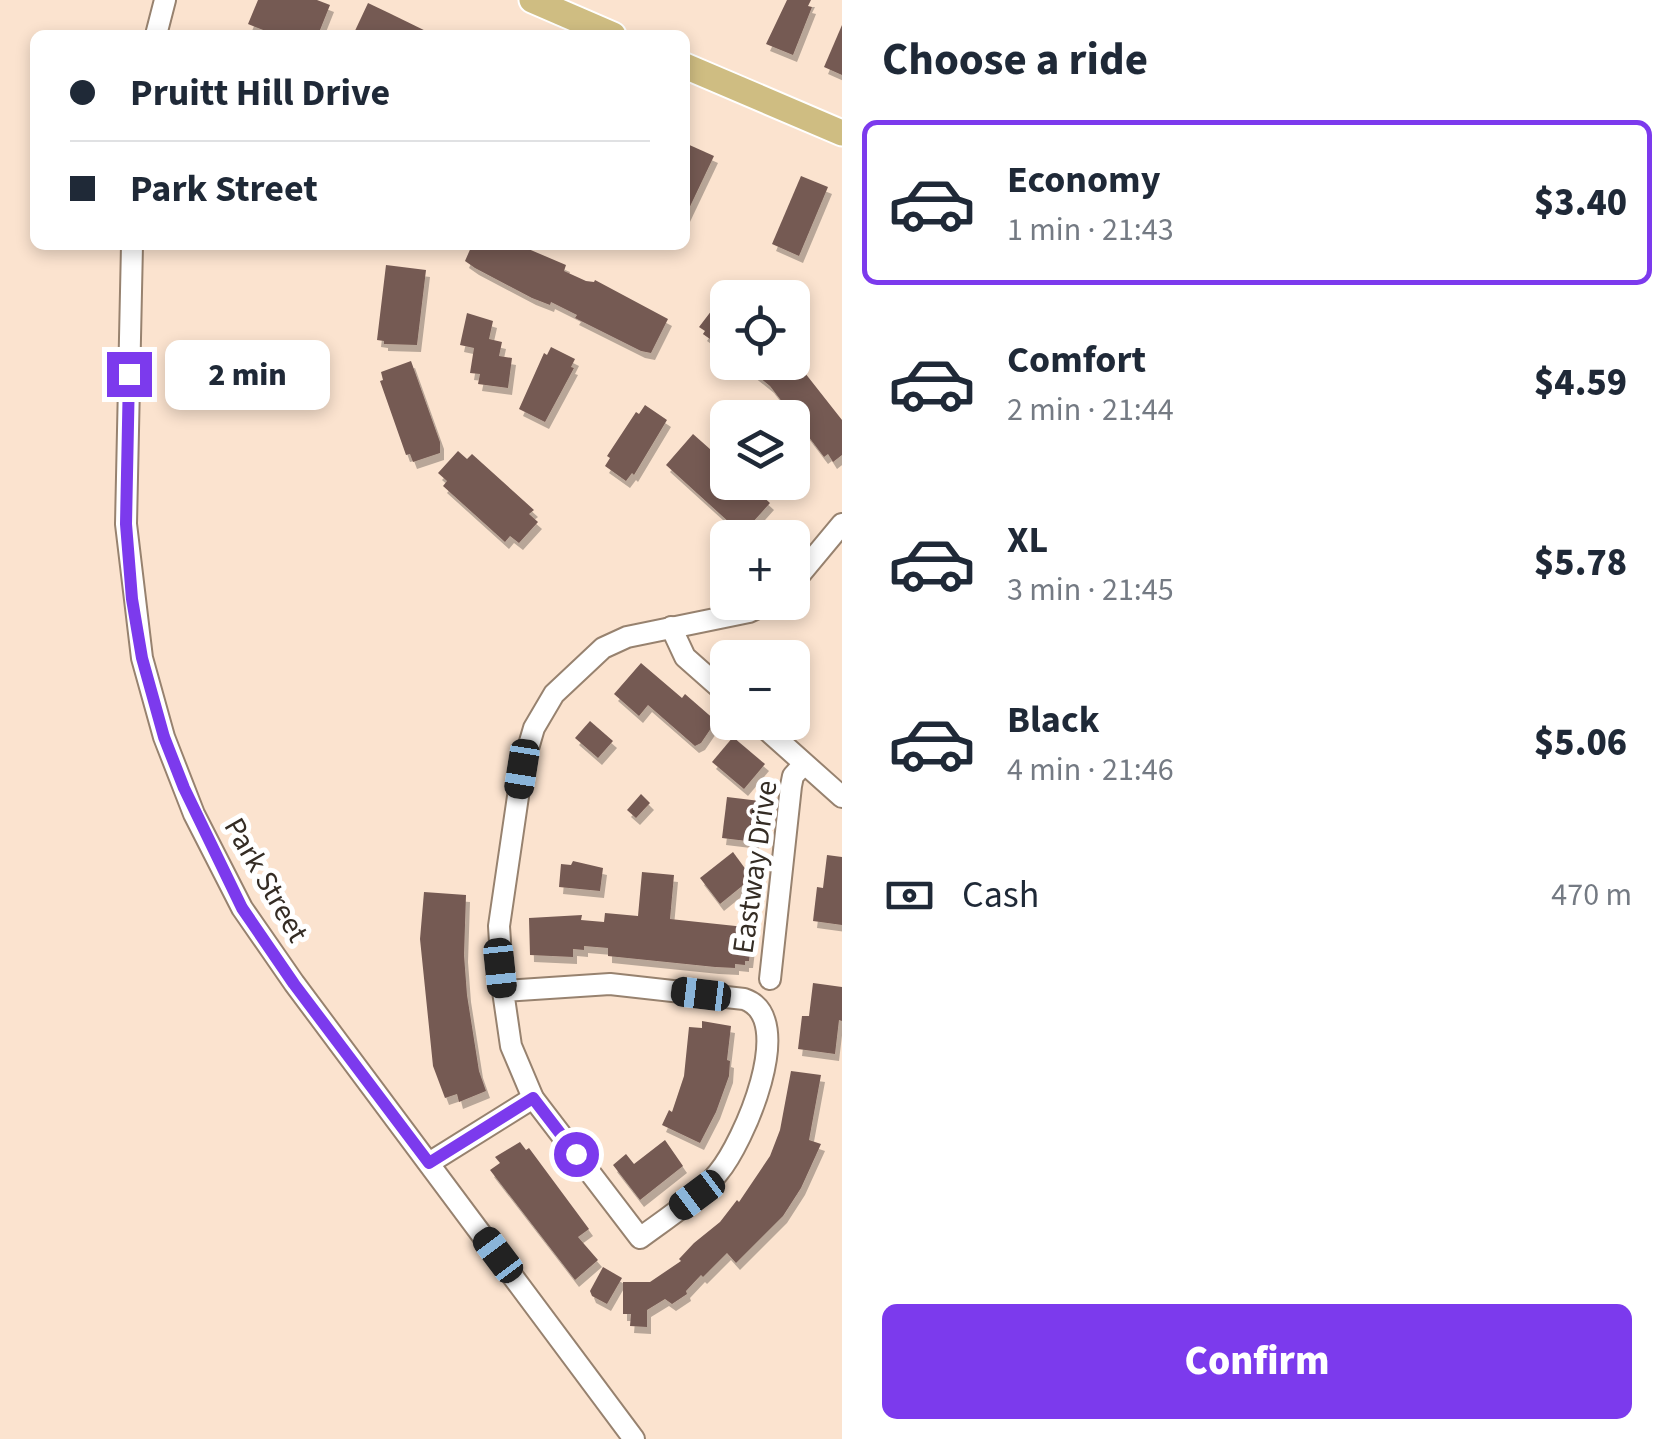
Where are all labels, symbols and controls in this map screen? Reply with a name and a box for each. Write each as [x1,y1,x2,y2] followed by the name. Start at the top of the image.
[882,28,1148,92] text: Choose a ride
[130,66,390,120] text: Pruitt Hill Drive
[1007,153,1160,207] text: Economy
[887,158,977,248] icon: car
[130,162,318,216] text: Park Street
[1534,176,1627,230] text: $3.40
[1007,207,1174,253] text: 1 min · 21:43
[710,280,810,740] map controls
[710,280,810,380] button: locate
[1007,333,1146,387] text: Comfort
[887,338,977,428] icon: car
[164,339,329,409] callout: 2 min
[107,352,152,397] route end
[208,352,287,398] text: 2 min
[1534,356,1627,410] text: $4.59
[1007,387,1174,433] text: 2 min · 21:44
[710,400,810,500] button: layers
[1007,513,1048,567] text: XL
[887,518,977,608] icon: car
[710,520,810,620] button: +
[1534,536,1627,590] text: $5.78
[1007,567,1174,613] text: 3 min · 21:45
[710,640,810,740] button: −
[1007,693,1100,747] text: Black
[887,698,977,788] icon: car
[1534,716,1627,770] text: $5.06
[502,737,542,801] car
[1007,747,1174,793] text: 4 min · 21:46
[722,778,788,956] street label: Eastway Drive
[213,810,319,950] street label: Park Street
[882,868,937,923] icon: cash
[962,868,1039,922] text: Cash
[1551,872,1632,918] text: 470 m
[482,937,518,999] car
[669,975,733,1013] car
[554,1132,599,1177] route start
[664,1165,730,1225] car
[468,1222,528,1288] car
[882,1304,1632,1419] button: Confirm

